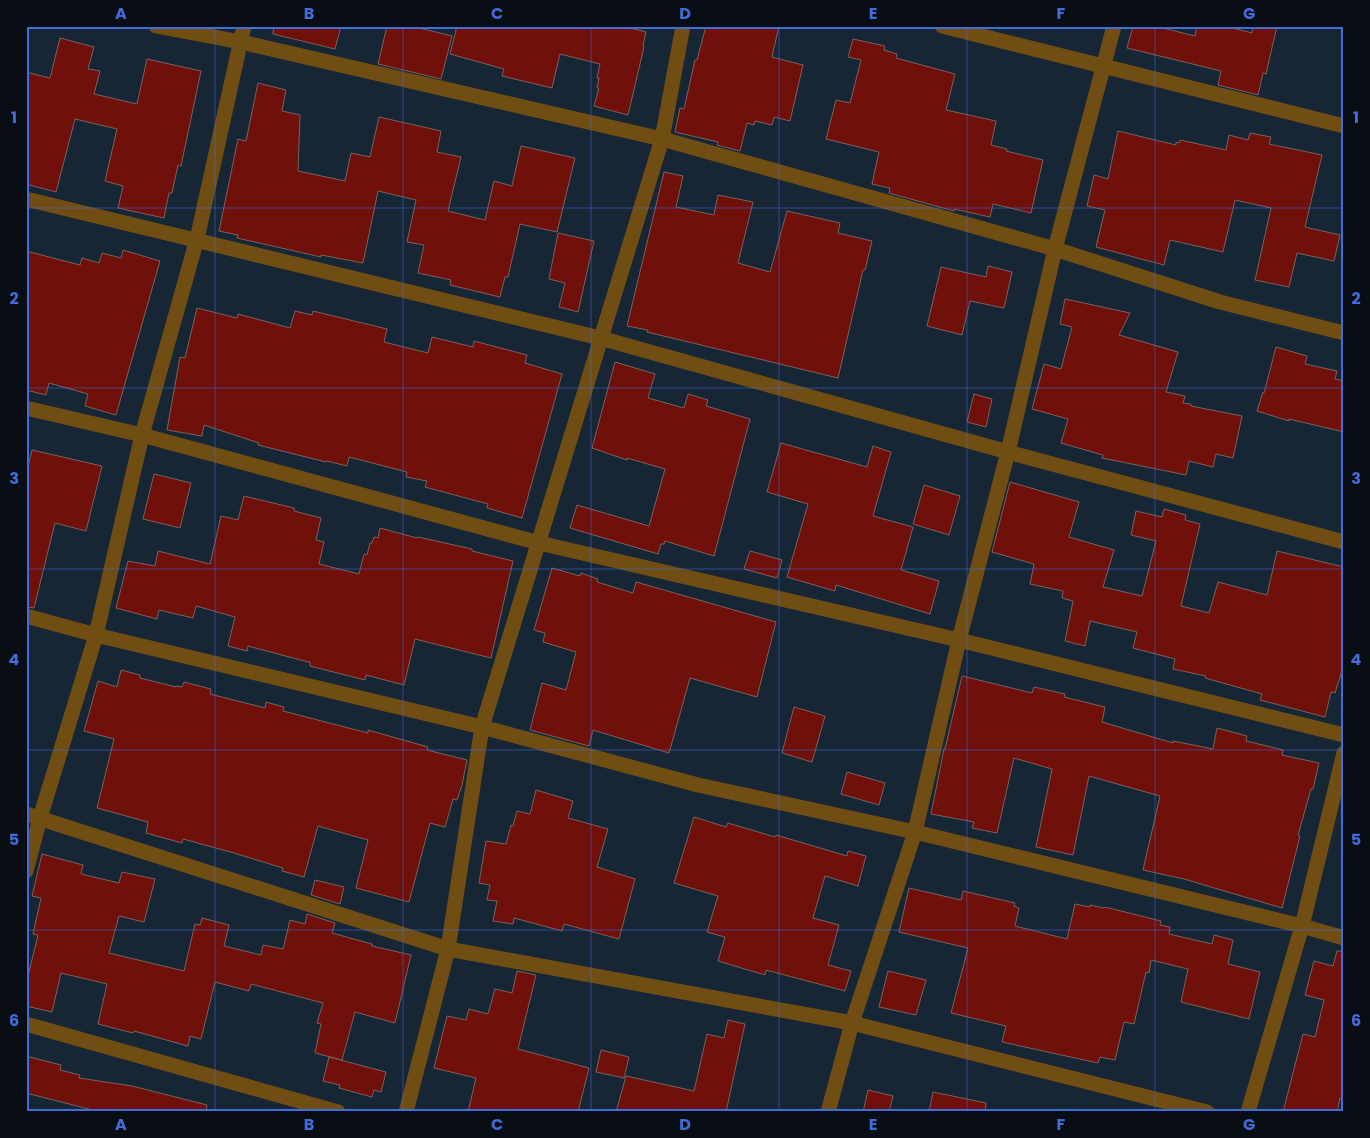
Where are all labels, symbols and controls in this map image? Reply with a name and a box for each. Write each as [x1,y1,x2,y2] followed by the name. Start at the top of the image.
[115,2,127,25] text: A
[304,2,314,25] text: B
[491,2,503,25] text: C
[679,2,691,25] text: D
[869,2,877,25] text: E
[1057,2,1066,25] text: F
[1243,2,1255,25] text: G
[11,106,17,129] text: 1
[1353,106,1359,129] text: 1
[9,287,19,310] text: 2
[1351,287,1361,310] text: 2
[9,467,19,490] text: 3
[1351,467,1361,490] text: 3
[9,648,20,671] text: 4
[1351,648,1362,671] text: 4
[9,828,19,851] text: 5
[1351,828,1361,851] text: 5
[9,1009,19,1032] text: 6
[1351,1009,1361,1032] text: 6
[115,1113,127,1136] text: A
[304,1113,314,1136] text: B
[491,1113,503,1136] text: C
[679,1113,691,1136] text: D
[869,1113,877,1136] text: E
[1057,1113,1066,1136] text: F
[1243,1113,1255,1136] text: G

